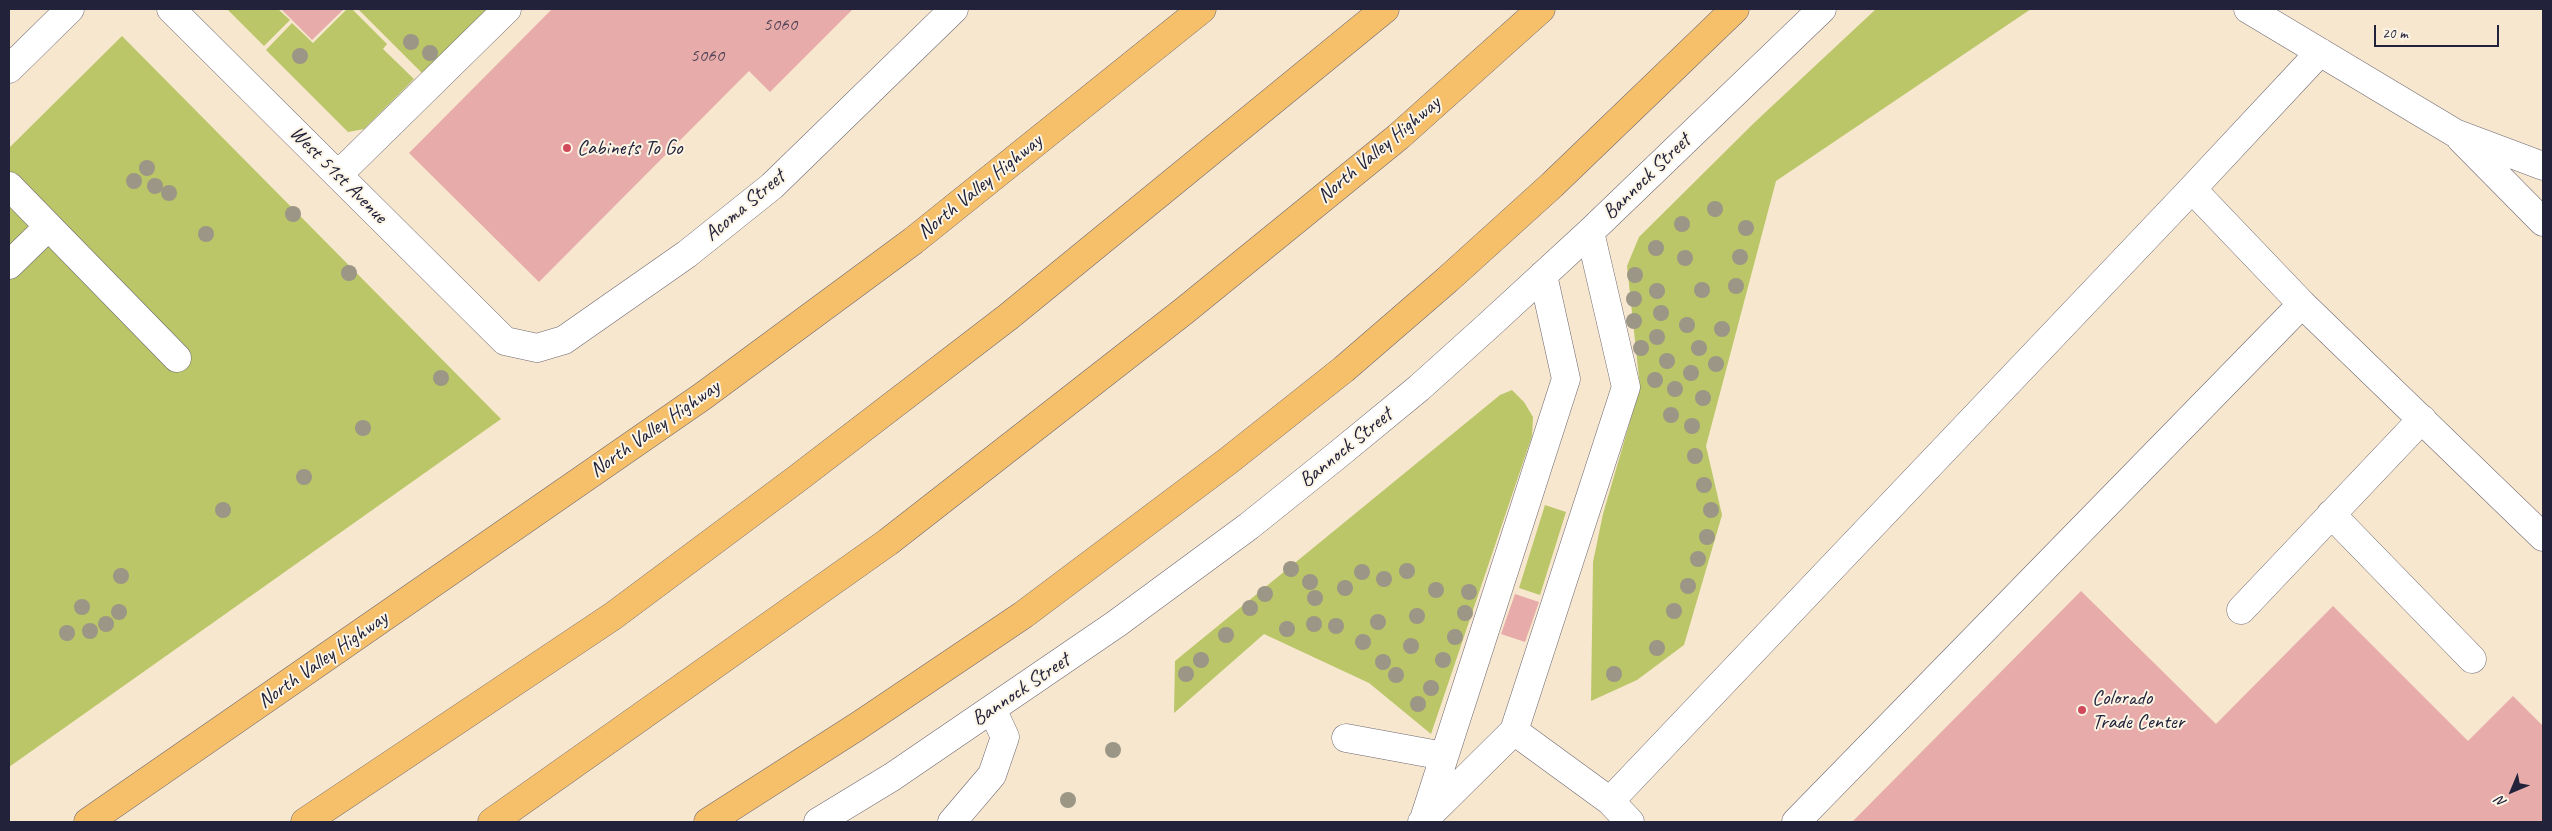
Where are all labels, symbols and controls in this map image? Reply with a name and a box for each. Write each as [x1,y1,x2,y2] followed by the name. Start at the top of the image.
[763,14,797,36] house number: 5060
[2377,15,2502,47] scale bar
[2382,24,2408,43] text: 20 m
[690,45,724,67] house number: 5060
[1312,91,1446,209] street label: North Valley Highway
[284,121,392,229] street label: West 51st Avenue
[913,129,1047,245] street label: North Valley Highway
[1598,129,1696,225] street label: Bannock Street
[577,135,682,161] place label: Cabinets To Go
[561,142,573,154] marker: Cabinets To Go
[700,165,790,247] street label: Acoma Street
[585,375,725,483] street label: North Valley Highway
[1294,403,1398,493] street label: Bannock Street
[253,606,393,714] street label: North Valley Highway
[967,648,1075,732] street label: Bannock Street
[2092,685,2184,735] place label: Colorado Trade Center
[2076,704,2088,716] marker: Colorado Trade Center
[2487,766,2537,816] north arrow
[2492,793,2510,811] text: N

